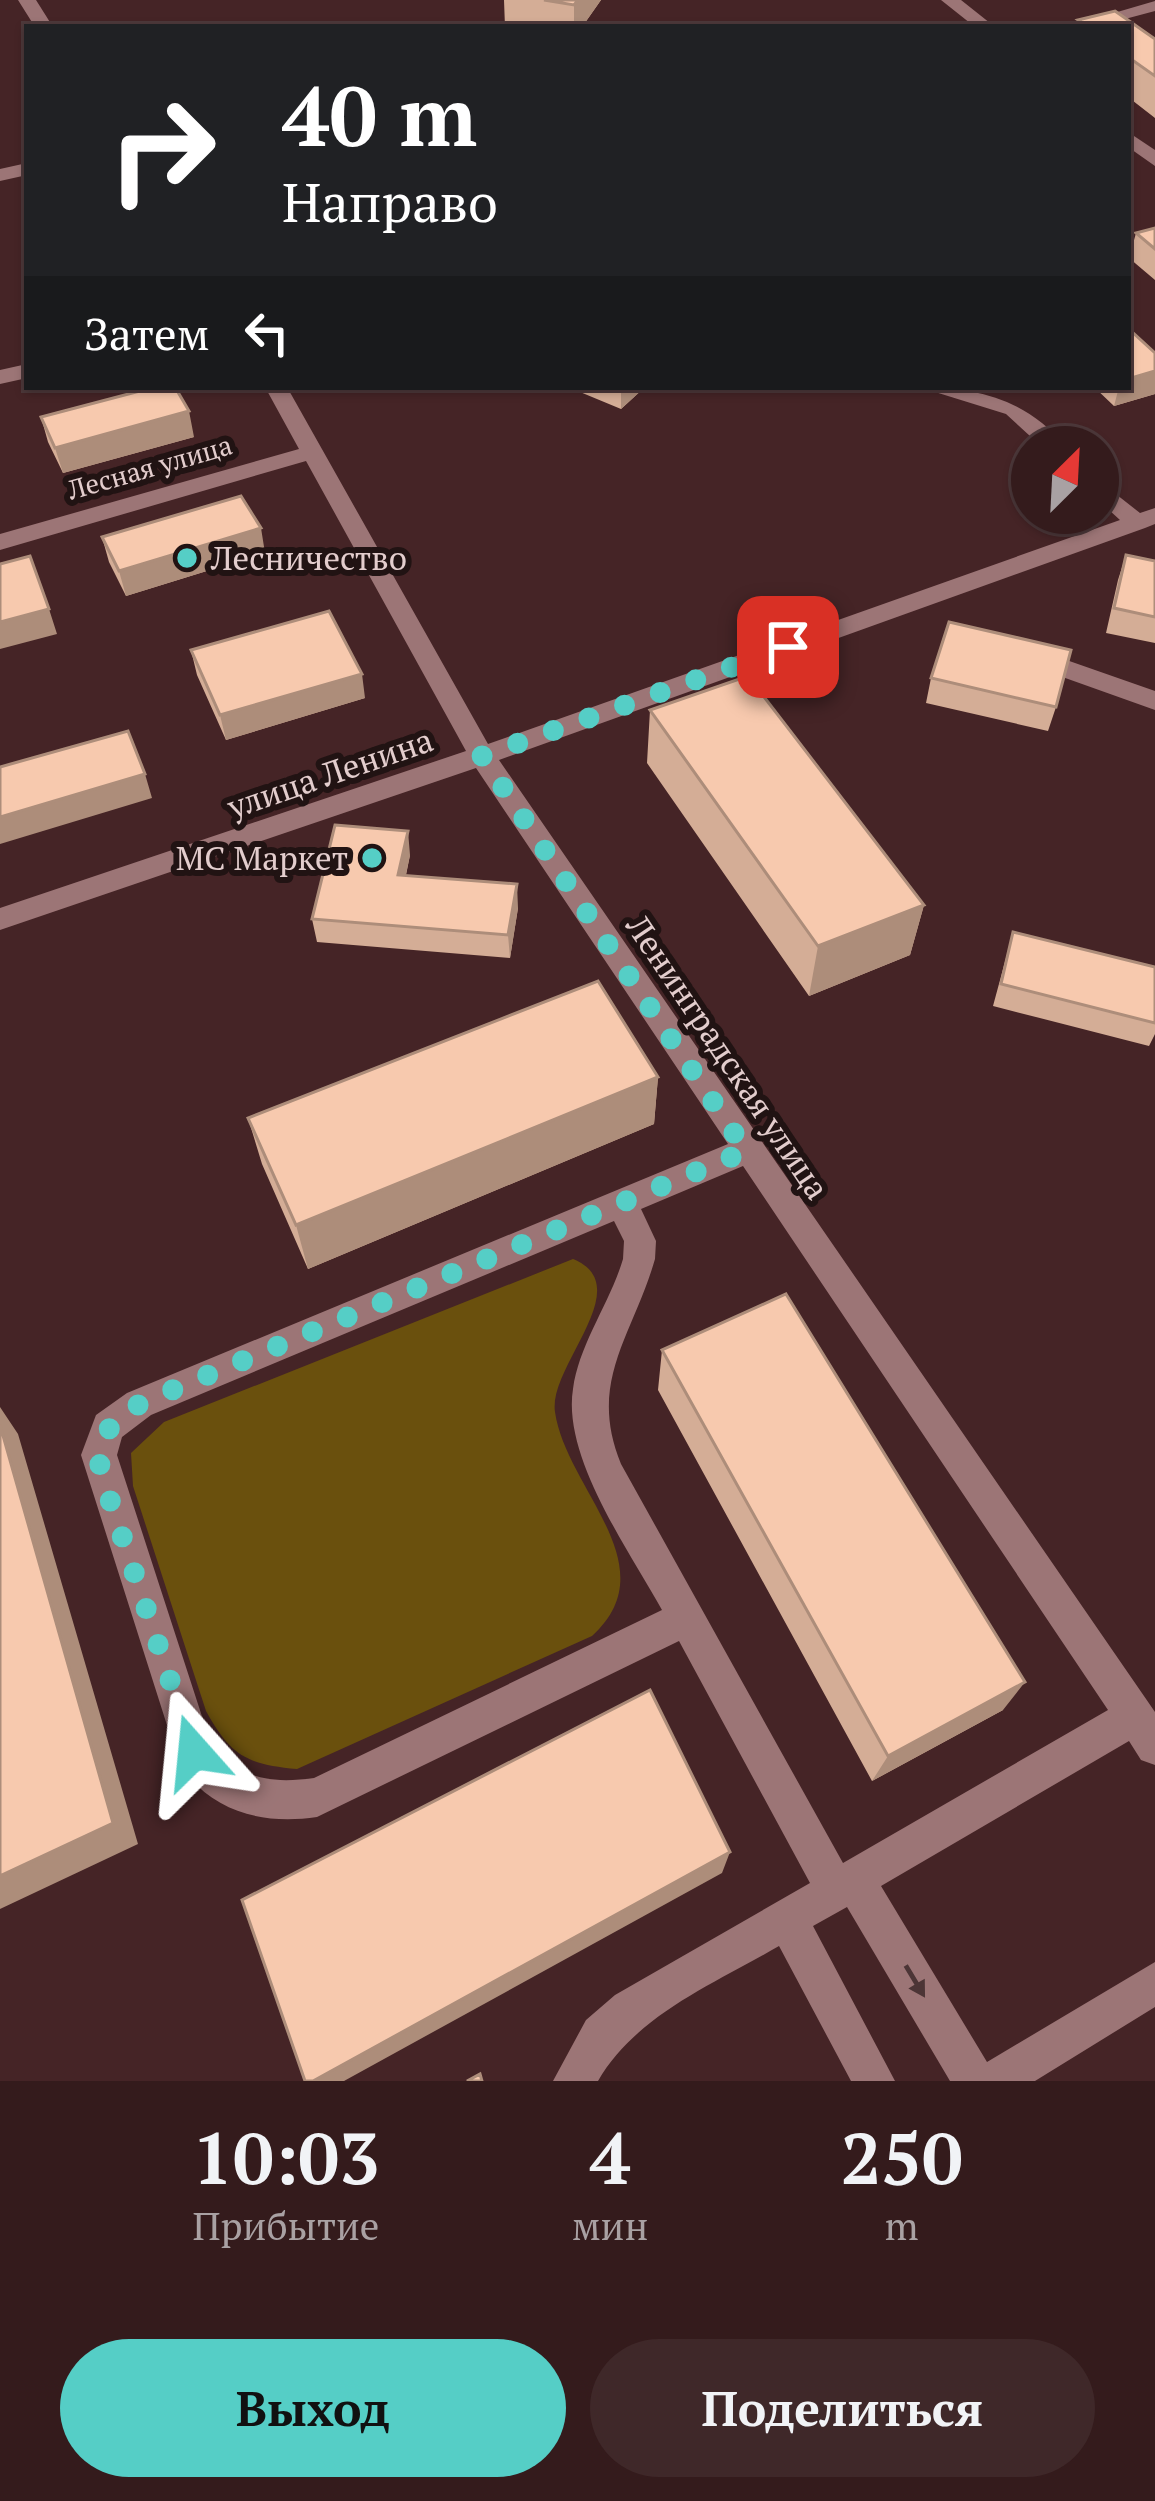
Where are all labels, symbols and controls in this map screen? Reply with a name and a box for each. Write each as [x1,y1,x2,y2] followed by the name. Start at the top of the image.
[282,59,477,170] text: 40 m
[84,72,240,228] icon: right
[282,166,498,237] text: Направо
[234,300,300,366] icon: left
[84,303,210,363] text: Затем
[62,426,236,508] street label: Лесная улица
[1011,426,1119,534] north arrow
[1011,426,1119,534] map controls
[210,536,407,579] place label: Лесничество
[174,545,200,571] marker: Лесничество
[737,596,839,698] pin
[755,614,821,680] icon: arrive
[221,717,438,828] street label: улица Ленина
[176,836,348,879] place label: МС Маркет
[359,845,385,871] marker: МС Маркет
[617,906,840,1207] street label: Ленинградская улица
[131,1689,257,1815] position arrow
[903,1964,924,1998] one-way arrow
[192,2109,380,2205] text: 10:03
[590,2109,631,2205] text: 4
[841,2109,963,2205] text: 250
[193,2199,379,2251] text: Прибытие
[572,2199,648,2251] text: мин
[885,2199,919,2251] text: m
[60,2339,566,2477] button: Выход
[590,2339,1095,2477] button: Поделиться

